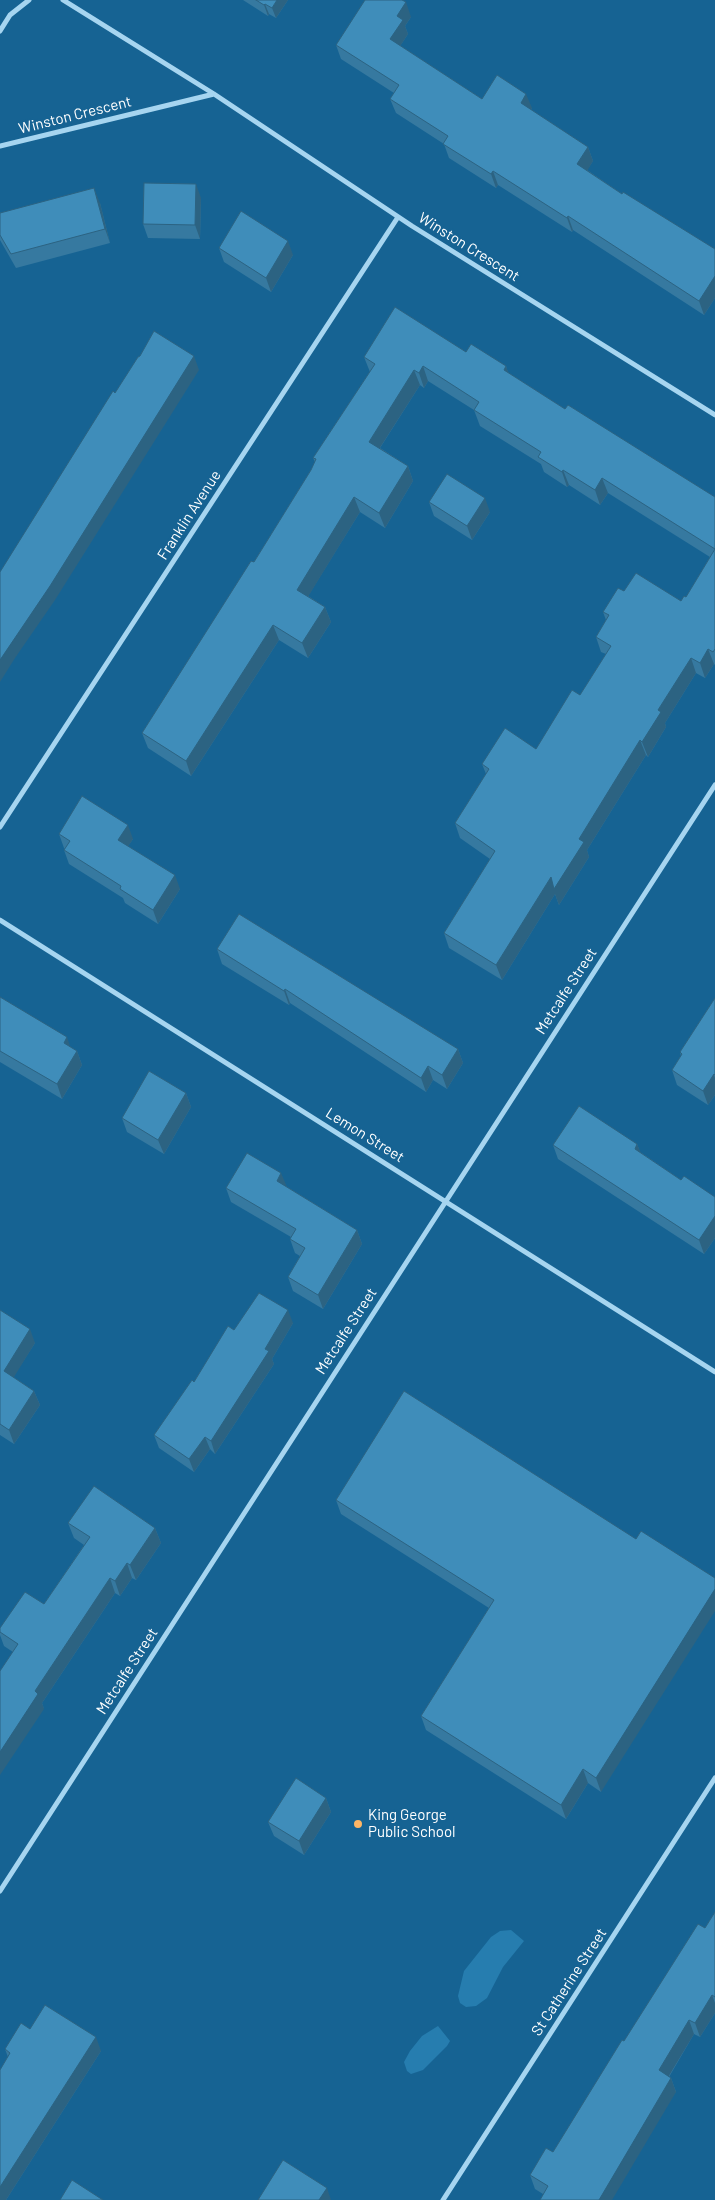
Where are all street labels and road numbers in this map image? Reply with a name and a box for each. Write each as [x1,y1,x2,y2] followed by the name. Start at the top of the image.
[17,92,133,138] street label: Winston Crescent
[415,209,523,285] street label: Winston Crescent
[153,467,225,563] street label: Franklin Avenue
[531,944,601,1038] street label: Metcalfe Street
[322,1104,408,1166] street label: Lemon Street
[311,1284,381,1378] street label: Metcalfe Street
[92,1624,162,1718] street label: Metcalfe Street
[528,1925,610,2039] street label: St Catherine Street

